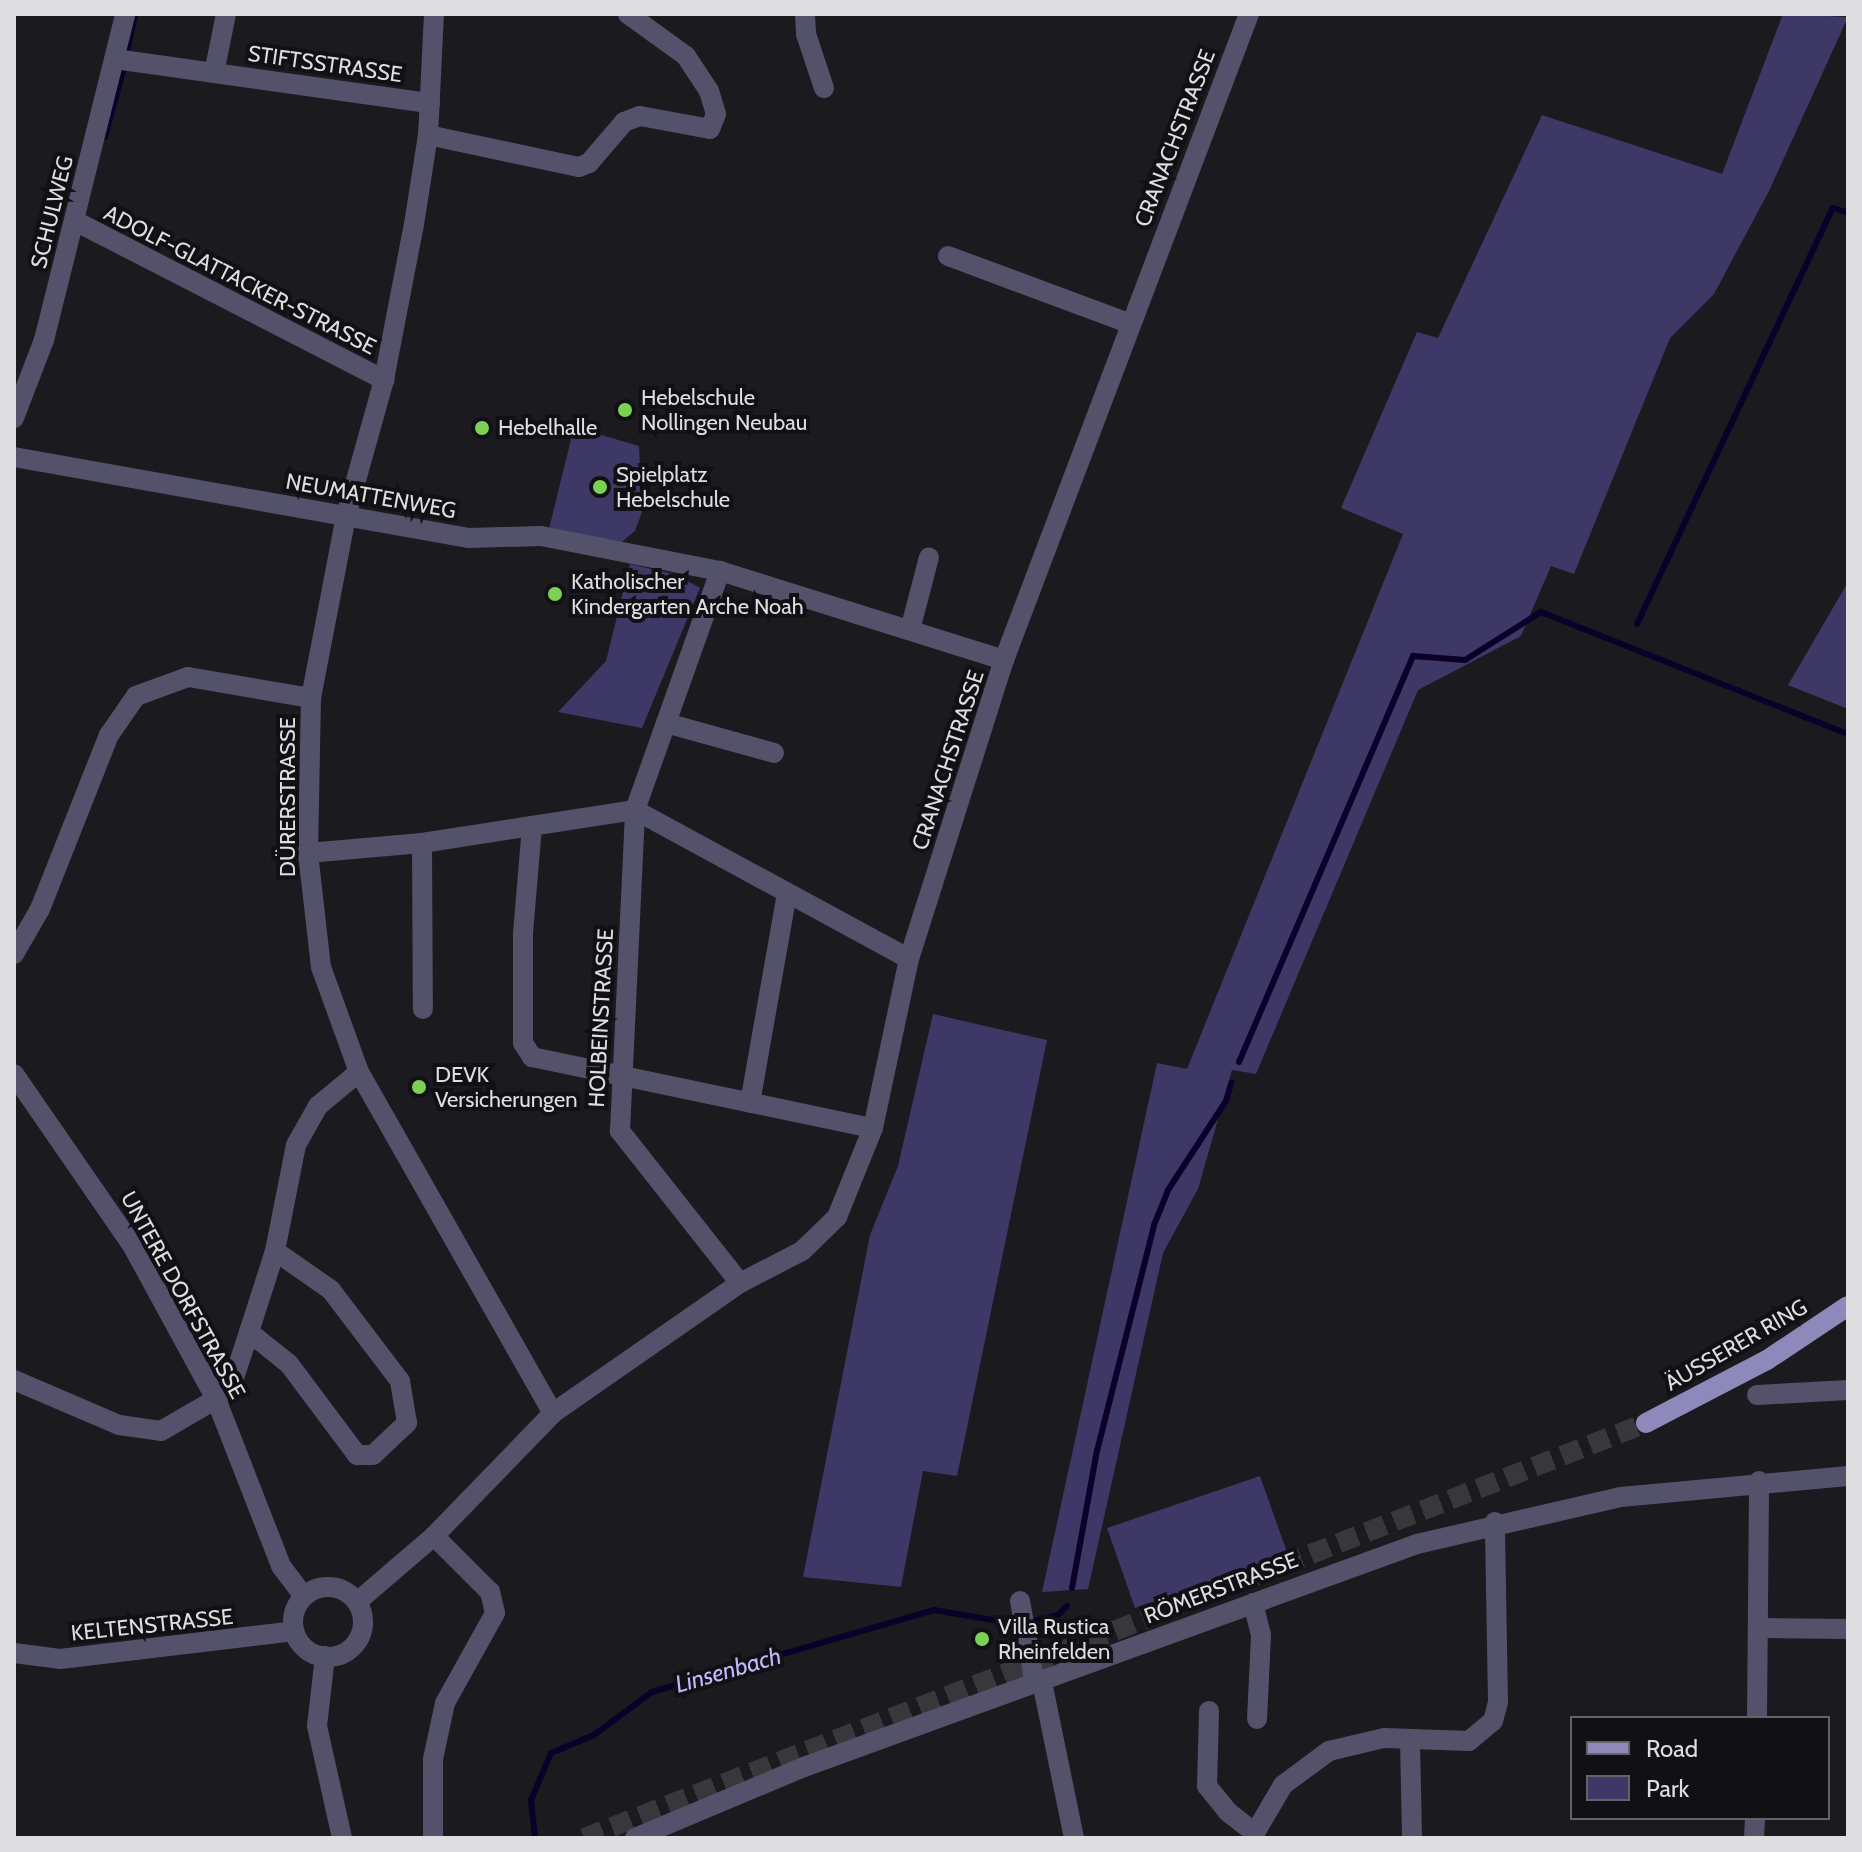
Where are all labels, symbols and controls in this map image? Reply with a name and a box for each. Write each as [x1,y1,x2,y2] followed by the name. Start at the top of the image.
[246,40,404,88] street label: STIFTSSTRASSE
[1129,46,1221,230] street label: CRANACHSTRASSE
[25,153,79,271] street label: SCHULWEG
[100,200,380,360] street label: ADOLF-GLATTACKER-STRASSE
[641,384,807,436] place label: Hebelschule Nollingen Neubau
[616,401,634,419] marker: Hebelschule Nollingen Neubau
[498,415,597,441] place label: Hebelhalle
[473,419,491,437] marker: Hebelhalle
[616,461,730,512] place label: Spielplatz Hebelschule
[284,468,458,524] street label: NEUMATTENWEG
[591,478,609,496] marker: Spielplatz Hebelschule
[571,568,804,620] place label: Katholischer Kindergarten Arche Noah
[546,585,564,603] marker: Katholischer Kindergarten Arche Noah
[906,667,990,853] street label: CRANACHSTRASSE
[275,717,301,877] street label: DÜRERSTRASSE
[583,928,619,1108] street label: HOLBEINSTRASSE
[435,1061,578,1112] place label: DEVK Versicherungen
[410,1078,428,1096] marker: DEVK Versicherungen
[115,1187,251,1403] street label: UNTERE DORFSTRASSE
[1660,1294,1812,1396] street label: ÄUSSERER RING
[1140,1547,1302,1629] street label: RÖMERSTRASSE
[70,1603,234,1647] street label: KELTENSTRASSE
[998,1613,1110,1664] place label: Villa Rustica Rheinfelden
[973,1630,991,1648] marker: Villa Rustica Rheinfelden
[672,1641,784,1699] water label: Linsenbach
[1570,1716,1830,1820] legend
[1646,1734,1698,1763] text: Road
[1646,1774,1689,1803] text: Park

